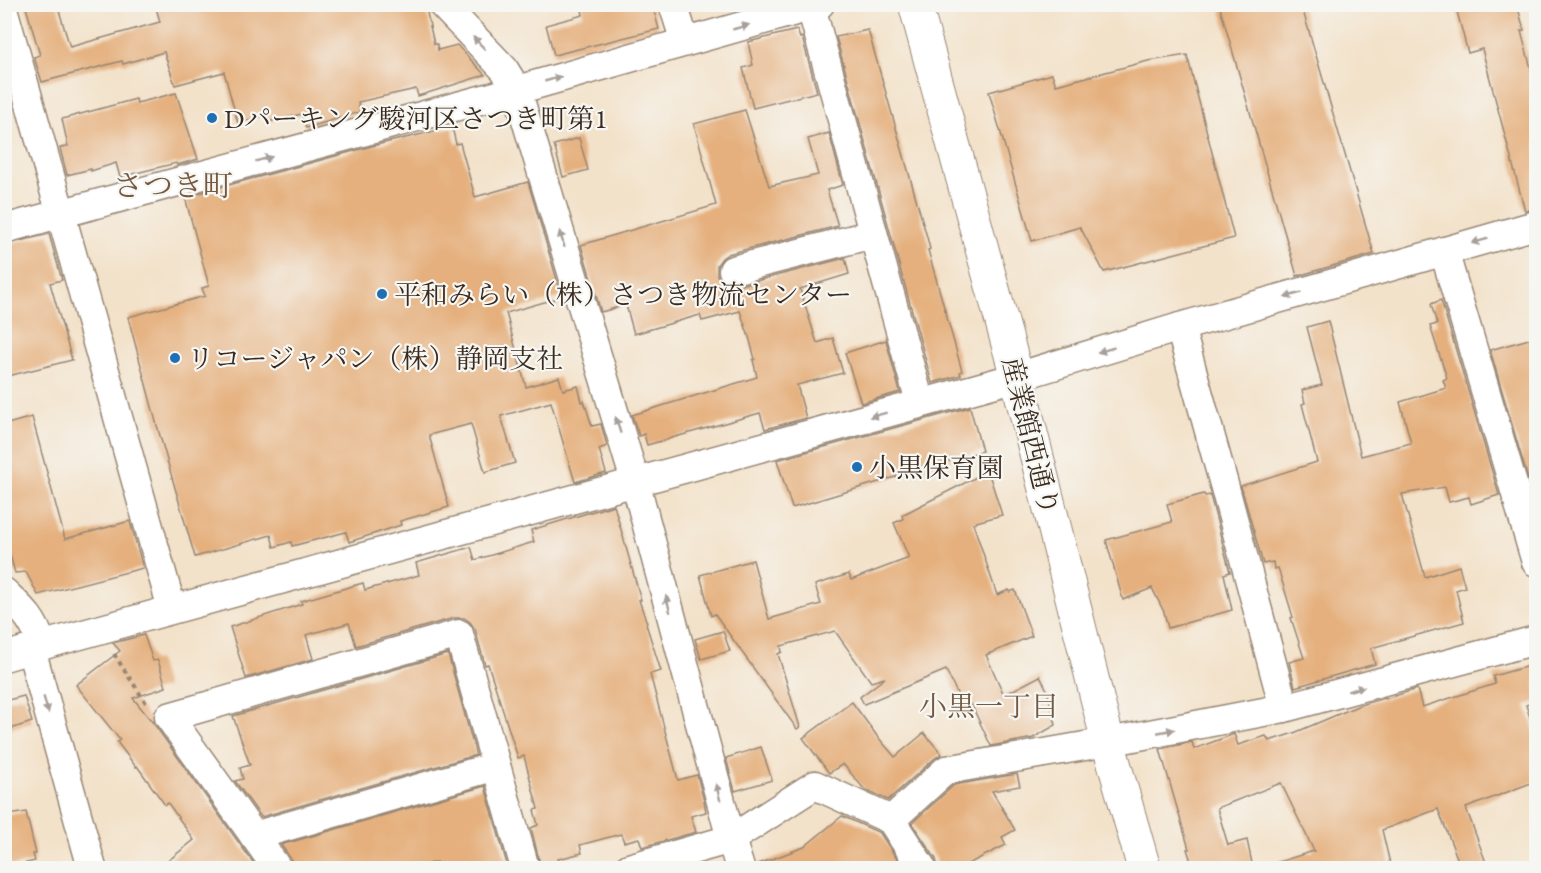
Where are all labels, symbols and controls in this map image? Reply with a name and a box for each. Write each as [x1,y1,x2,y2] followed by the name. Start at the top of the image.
[732,21,750,31] one-way arrow
[472,36,486,51] one-way arrow
[544,74,562,84] one-way arrow
[224,101,608,136] place label: Dパーキング駿河区さつき町第1
[205,111,219,125] marker: Dパーキング駿河区さつき町第1
[255,153,273,163] one-way arrow
[113,166,233,205] district label: さつき町
[557,229,566,247] one-way arrow
[1471,236,1489,246] one-way arrow
[394,277,852,312] place label: 平和みらい（株）さつき物流センター
[375,287,389,301] marker: 平和みらい（株）さつき物流センター
[1284,290,1302,300] one-way arrow
[187,341,563,376] place label: リコージャパン（株）静岡支社
[1097,346,1115,355] one-way arrow
[168,351,182,365] marker: リコージャパン（株）静岡支社
[994,353,1068,519] street label: 産業館西通り
[869,411,887,420] one-way arrow
[613,416,622,434] one-way arrow
[869,450,1004,485] place label: 小黒保育園
[850,460,864,474] marker: 小黒保育園
[662,595,672,613] one-way arrow
[1347,684,1365,693] one-way arrow
[919,688,1059,724] district label: 小黒一丁目
[42,696,51,714] one-way arrow
[1156,726,1175,735] one-way arrow
[713,783,722,801] one-way arrow

